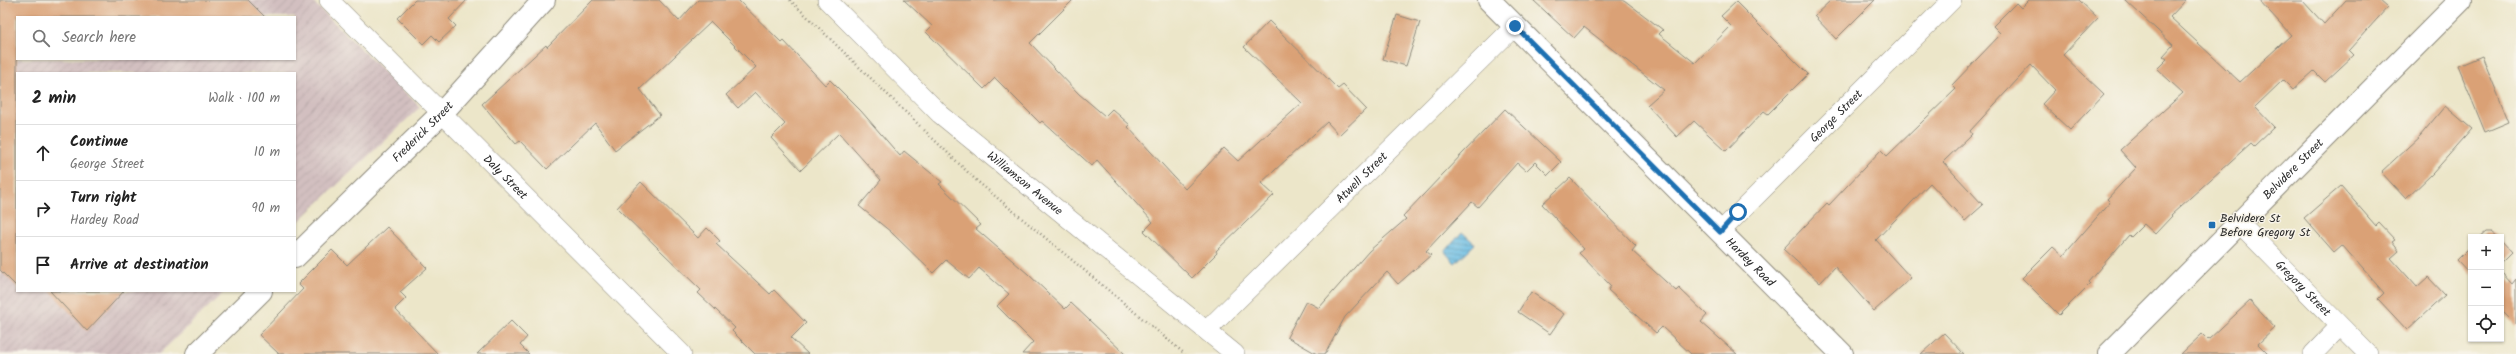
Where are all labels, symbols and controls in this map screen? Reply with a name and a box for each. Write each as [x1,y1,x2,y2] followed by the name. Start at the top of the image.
[16,16,296,60] search box
[1506,17,1524,35] route end
[62,26,136,50] text: Search here
[30,27,52,49] icon: search
[32,85,76,112] text: 2 min
[1805,85,1867,147] street label: George Street
[208,88,280,109] text: Walk · 100 m
[388,96,458,167] street label: Frederick Street
[70,130,128,154] text: Continue
[2258,134,2328,204] street label: Belvidere Street
[32,142,54,164] icon: ahead
[254,142,280,163] text: 10 m
[983,146,1068,220] street label: Williamson Avenue
[1331,147,1392,208] street label: Atwell Street
[479,150,533,204] street label: Daly Street
[70,154,144,175] text: George Street
[70,186,137,210] text: Turn right
[32,198,54,220] icon: right
[252,198,280,219] text: 90 m
[1729,203,1747,221] route start
[2220,209,2311,242] place label: Belvidere St Before Gregory St
[70,210,139,231] text: Hardey Road
[2207,220,2217,230] marker: Belvidere St Before Gregory St
[1721,233,1780,292] street label: Hardey Road
[2468,234,2504,342] map controls
[2468,234,2504,270] button: +
[70,253,209,277] text: Arrive at destination
[32,254,54,276] icon: arrive
[2271,256,2336,321] street label: Gregory Street
[2468,270,2504,306] button: −
[2468,306,2504,342] button: locate

